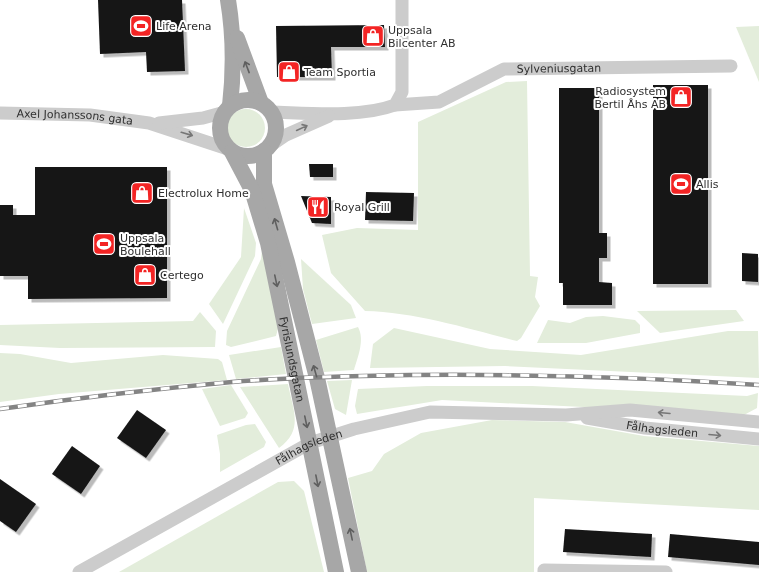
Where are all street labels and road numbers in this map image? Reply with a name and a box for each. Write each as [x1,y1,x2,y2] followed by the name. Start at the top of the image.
[517,62,601,76] street label: Sylveniusgatan
[16,107,134,128] street label: Axel Johanssons gata
[276,316,307,403] street label: Fyrislundsgatan
[625,419,699,440] street label: Fålhagsleden
[273,427,344,468] street label: Fålhagsleden

